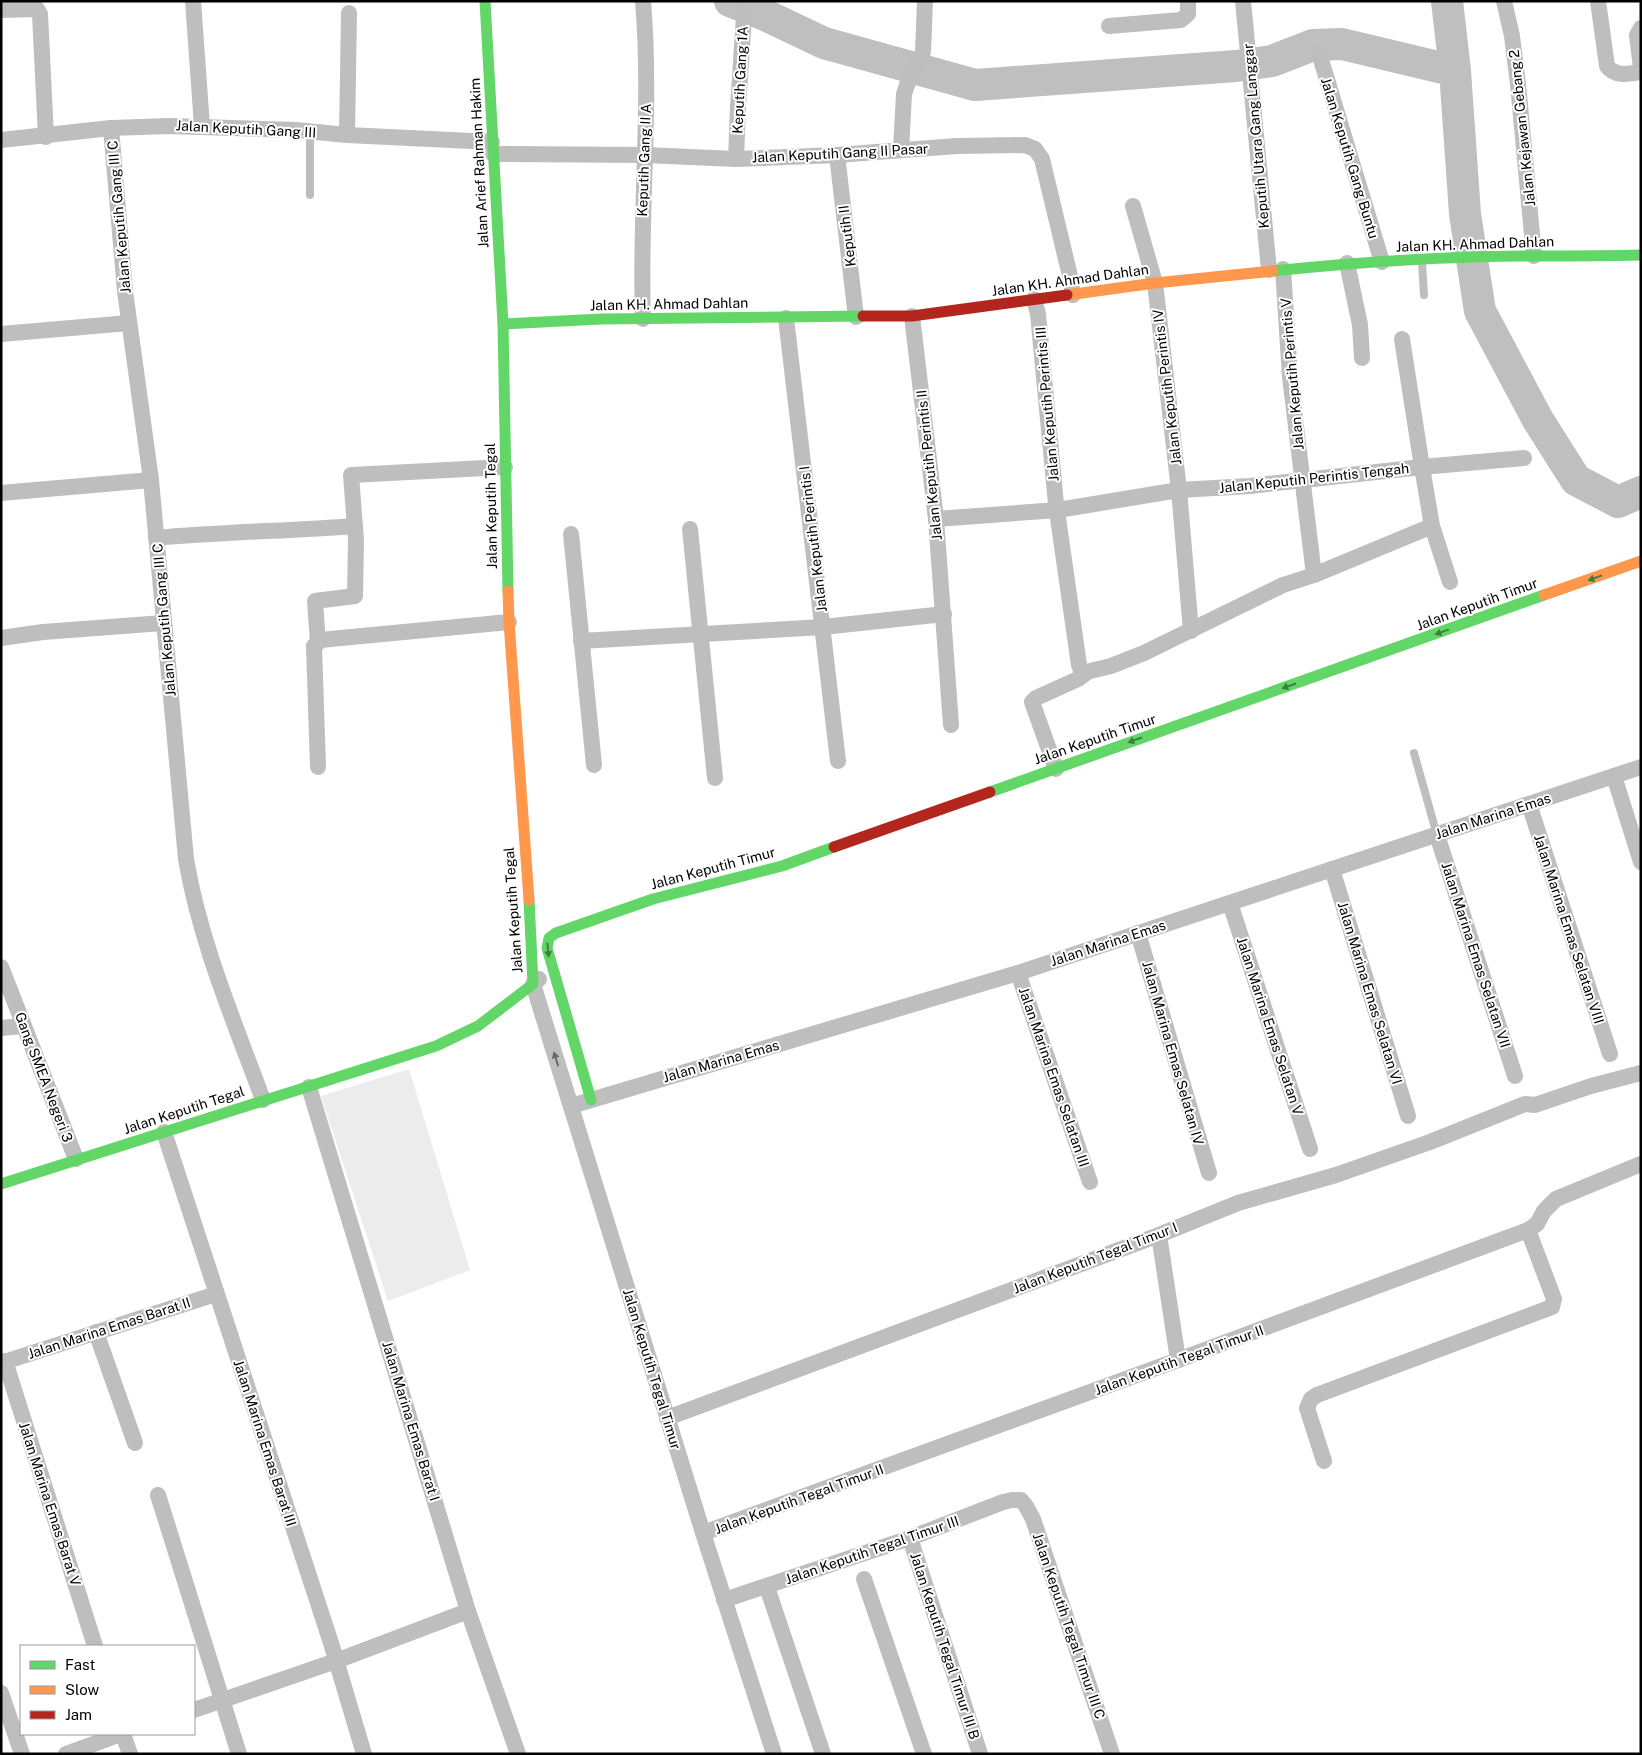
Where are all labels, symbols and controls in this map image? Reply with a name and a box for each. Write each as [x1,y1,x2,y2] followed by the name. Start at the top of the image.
[729,26,751,134] street label: Keputih Gang 1A
[1240,43,1272,229] street label: Keputih Utara Gang Langgar
[1506,49,1538,207] street label: Jalan Kejawan Gebang 2
[1318,75,1382,241] street label: Jalan Keputih Gang Buntu
[467,77,491,249] street label: Jalan Arief Rahman Hakim
[634,103,654,217] street label: Keputih Gang II A
[175,117,317,141] street label: Jalan Keputih Gang III
[104,140,134,294] street label: Jalan Keputih Gang III C
[751,140,929,166] street label: Jalan Keputih Gang II Pasar
[835,204,859,268] street label: Keputih II
[1396,233,1554,255] street label: Jalan KH. Ahmad Dahlan
[990,261,1150,299] street label: Jalan KH. Ahmad Dahlan
[590,295,748,313] street label: Jalan KH. Ahmad Dahlan
[1277,297,1307,451] street label: Jalan Keputih Perintis V
[1149,308,1184,466] street label: Jalan Keputih Perintis IV
[1032,326,1062,482] street label: Jalan Keputih Perintis III
[913,389,945,541] street label: Jalan Keputih Perintis II
[482,443,500,569] street label: Jalan Keputih Tegal
[1218,460,1410,496] street label: Jalan Keputih Perintis Tengah
[796,465,830,613] street label: Jalan Keputih Perintis I
[149,543,179,697] street label: Jalan Keputih Gang III C
[1587,574,1602,582] one-way arrow
[1414,575,1540,633] street label: Jalan Keputih Timur
[1434,629,1449,636] one-way arrow
[1281,683,1296,690] one-way arrow
[1032,711,1158,767] street label: Jalan Keputih Timur
[1128,737,1143,745] one-way arrow
[1433,790,1553,842] street label: Jalan Marina Emas
[1531,832,1607,1026] street label: Jalan Marina Emas Selatan VIII
[649,844,777,892] street label: Jalan Keputih Timur
[501,846,525,974] street label: Jalan Keputih Tegal
[1438,860,1514,1050] street label: Jalan Marina Emas Selatan VII
[1335,900,1405,1086] street label: Jalan Marina Emas Selatan VI
[1048,917,1168,969] street label: Jalan Marina Emas
[1234,935,1307,1118] street label: Jalan Marina Emas Selatan V
[544,942,552,958] one-way arrow
[1139,959,1207,1147] street label: Jalan Marina Emas Selatan IV
[1016,985,1092,1169] street label: Jalan Marina Emas Selatan III
[12,1010,76,1144] street label: Gang SMEA Negeri 3
[661,1037,781,1085] street label: Jalan Marina Emas
[552,1052,560,1067] one-way arrow
[121,1083,247,1137] street label: Jalan Keputih Tegal
[1011,1219,1179,1297] street label: Jalan Keputih Tegal Timur I
[620,1287,684,1451] street label: Jalan Keputih Tegal Timur
[26,1294,192,1362] street label: Jalan Marina Emas Barat II
[1092,1322,1266,1398] street label: Jalan Keputih Tegal Timur II
[379,1339,443,1503] street label: Jalan Marina Emas Barat I
[230,1358,300,1528] street label: Jalan Marina Emas Barat III
[16,1420,84,1588] street label: Jalan Marina Emas Barat V
[712,1461,886,1537] street label: Jalan Keputih Tegal Timur II
[783,1513,961,1587] street label: Jalan Keputih Tegal Timur III
[1030,1531,1108,1721] street label: Jalan Keputih Tegal Timur III C
[907,1551,983,1741] street label: Jalan Keputih Tegal Timur III B
[20,1645,195,1735] legend
[65,1656,95,1673] text: Fast
[65,1681,100,1698] text: Slow
[65,1706,92,1723] text: Jam

